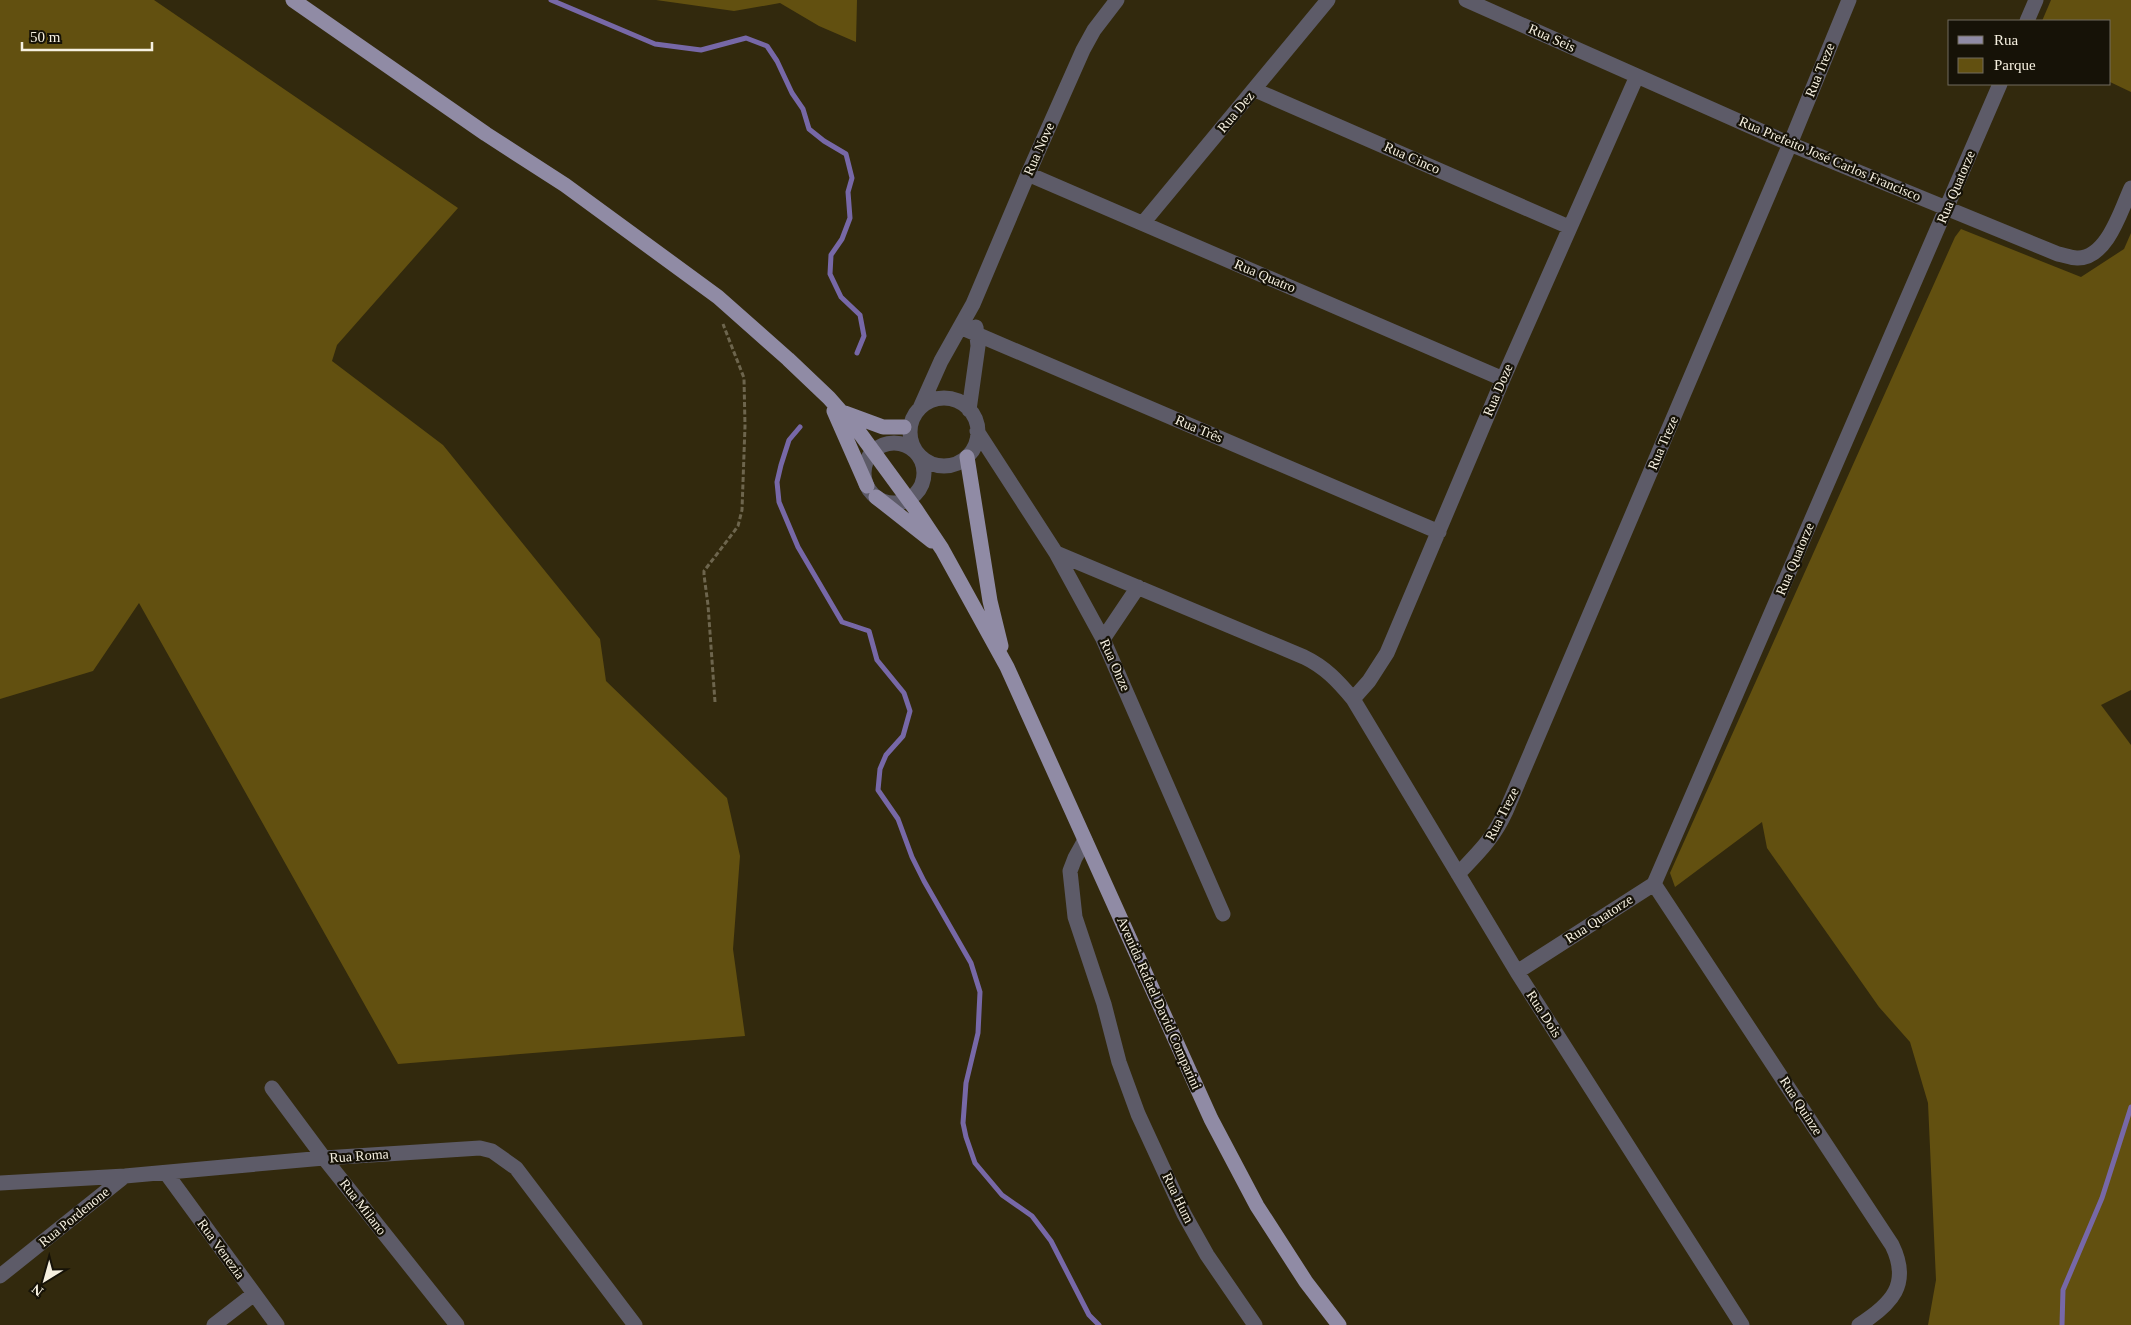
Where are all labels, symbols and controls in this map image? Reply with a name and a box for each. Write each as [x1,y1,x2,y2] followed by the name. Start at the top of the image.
[22,20,152,52] scale bar
[1948,20,2111,85] legend
[1526,21,1578,55] street label: Rua Seis
[30,29,61,45] text: 50 m
[1994,32,2019,48] text: Rua
[1802,41,1838,99] street label: Rua Treze
[1994,57,2036,73] text: Parque
[1215,89,1257,135] street label: Rua Dez
[1737,114,1923,204] street label: Rua Prefeito José Carlos Francisco
[1021,120,1057,178] street label: Rua Nove
[1382,139,1442,177] street label: Rua Cinco
[1934,148,1978,226] street label: Rua Quatorze
[1232,256,1298,296] street label: Rua Quatro
[1480,361,1516,419] street label: Rua Doze
[1173,412,1225,446] street label: Rua Três
[1645,414,1681,472] street label: Rua Treze
[1773,520,1817,598] street label: Rua Quatorze
[1097,637,1133,693] street label: Rua Onze
[1482,785,1522,843] street label: Rua Treze
[1562,892,1636,946] street label: Rua Quatorze
[1114,914,1204,1092] street label: Avenida Rafael David Comparini
[1523,988,1565,1040] street label: Rua Dois
[1777,1074,1825,1138] street label: Rua Quinze
[329,1146,390,1166] street label: Rua Roma
[1159,1170,1197,1226] street label: Rua Hum
[337,1176,389,1238] street label: Rua Milano
[36,1184,112,1250] street label: Rua Pordenone
[194,1216,248,1282] street label: Rua Venezia
[20,1255,70,1305] north arrow
[29,1281,46,1299] text: N

